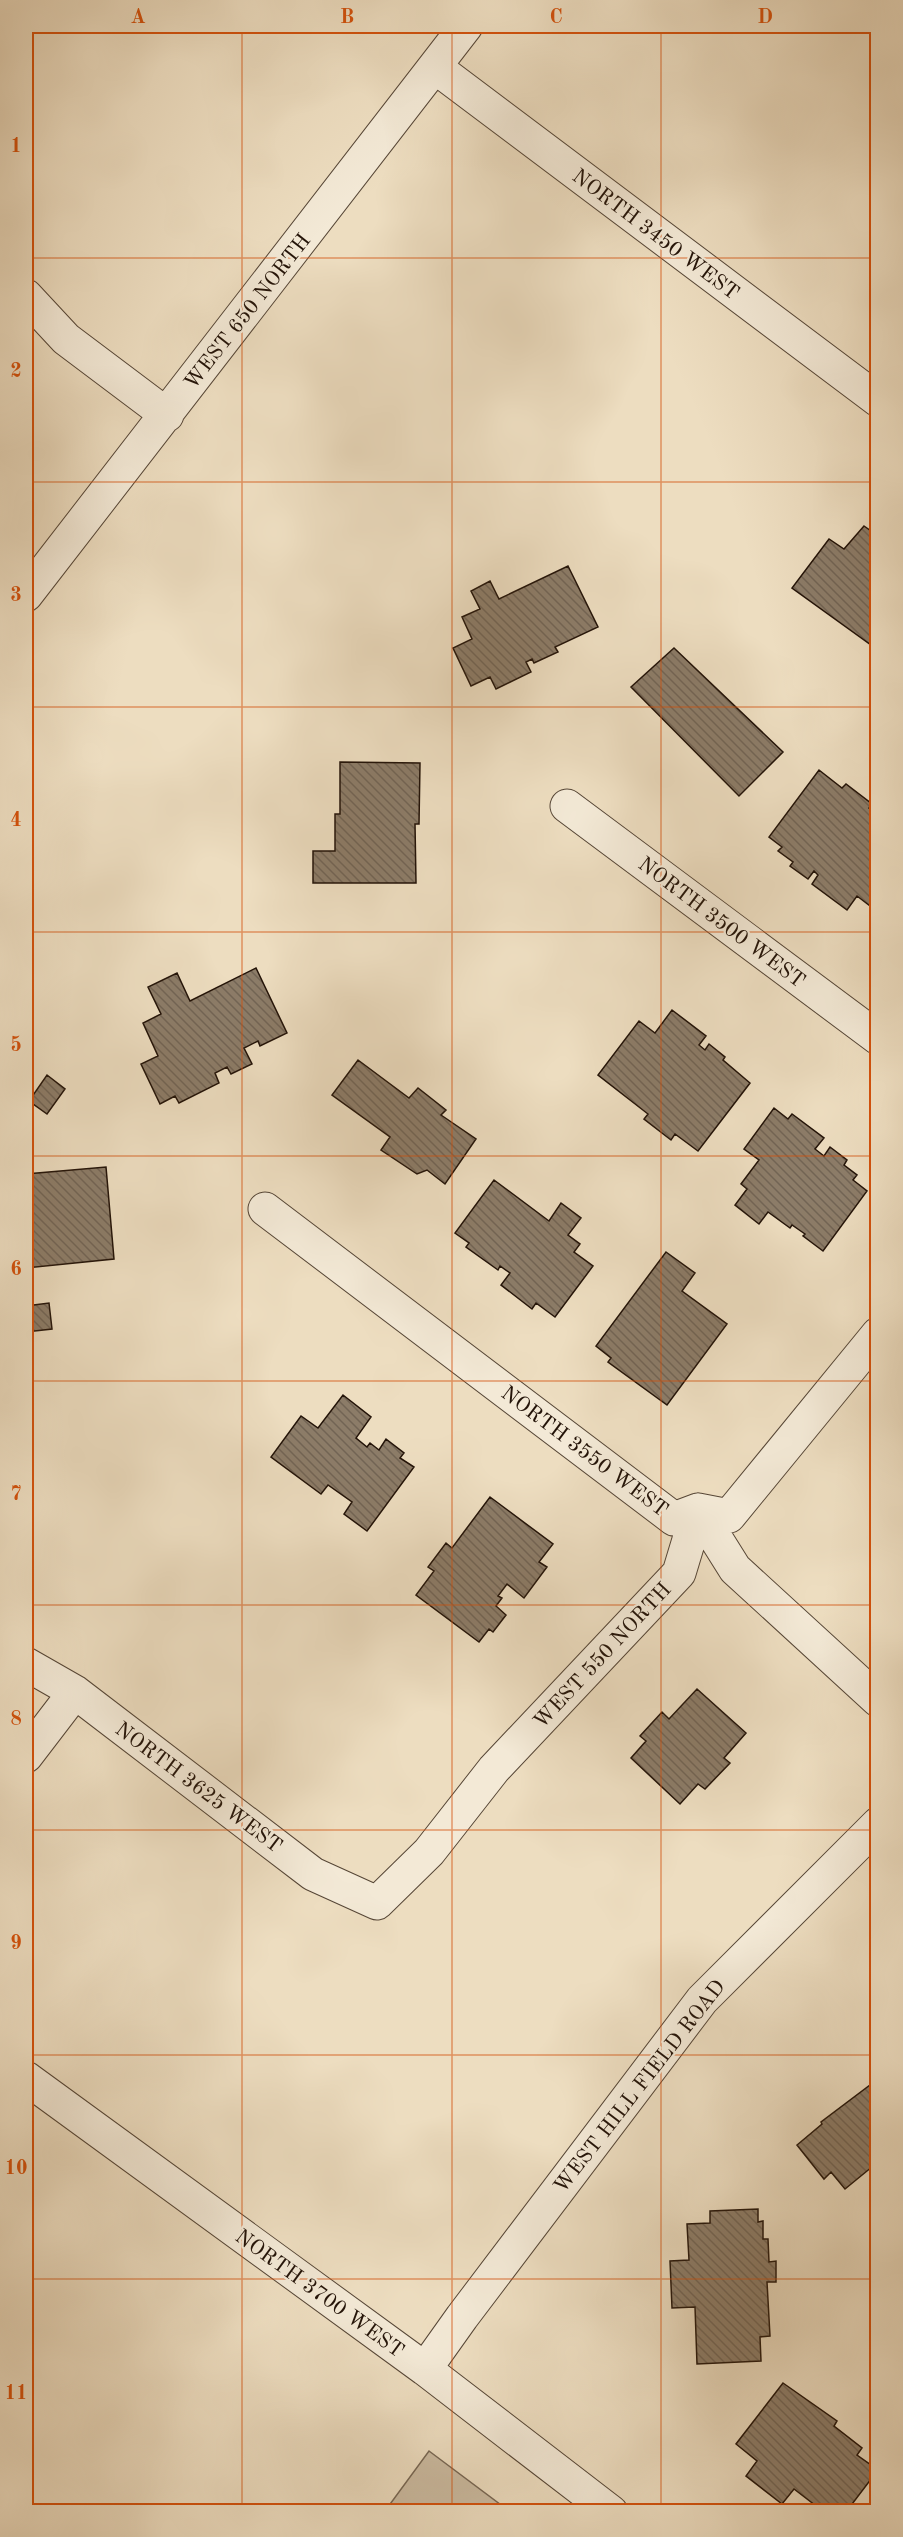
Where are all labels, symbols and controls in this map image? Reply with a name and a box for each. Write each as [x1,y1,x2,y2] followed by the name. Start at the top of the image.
[130,8,146,28] text: A
[340,8,354,28] text: B
[549,8,563,28] text: C
[757,8,773,28] text: D
[10,137,22,157] text: 1
[568,166,742,305] street label: NORTH 3450 WEST
[181,230,315,394] street label: WEST 650 NORTH
[10,362,22,382] text: 2
[10,586,22,606] text: 3
[10,811,22,831] text: 4
[634,854,808,993] street label: NORTH 3500 WEST
[10,1035,22,1056] text: 5
[10,1260,22,1280] text: 6
[497,1383,671,1522] street label: NORTH 3550 WEST
[10,1485,22,1505] text: 7
[530,1579,676,1733] street label: WEST 550 NORTH
[10,1710,22,1730] text: 8
[111,1719,285,1858] street label: NORTH 3625 WEST
[10,1934,22,1954] text: 9
[551,1977,730,2197] street label: WEST HILL FIELD ROAD
[4,2159,28,2179] text: 10
[231,2226,407,2362] street label: NORTH 3700 WEST
[4,2384,28,2404] text: 11

